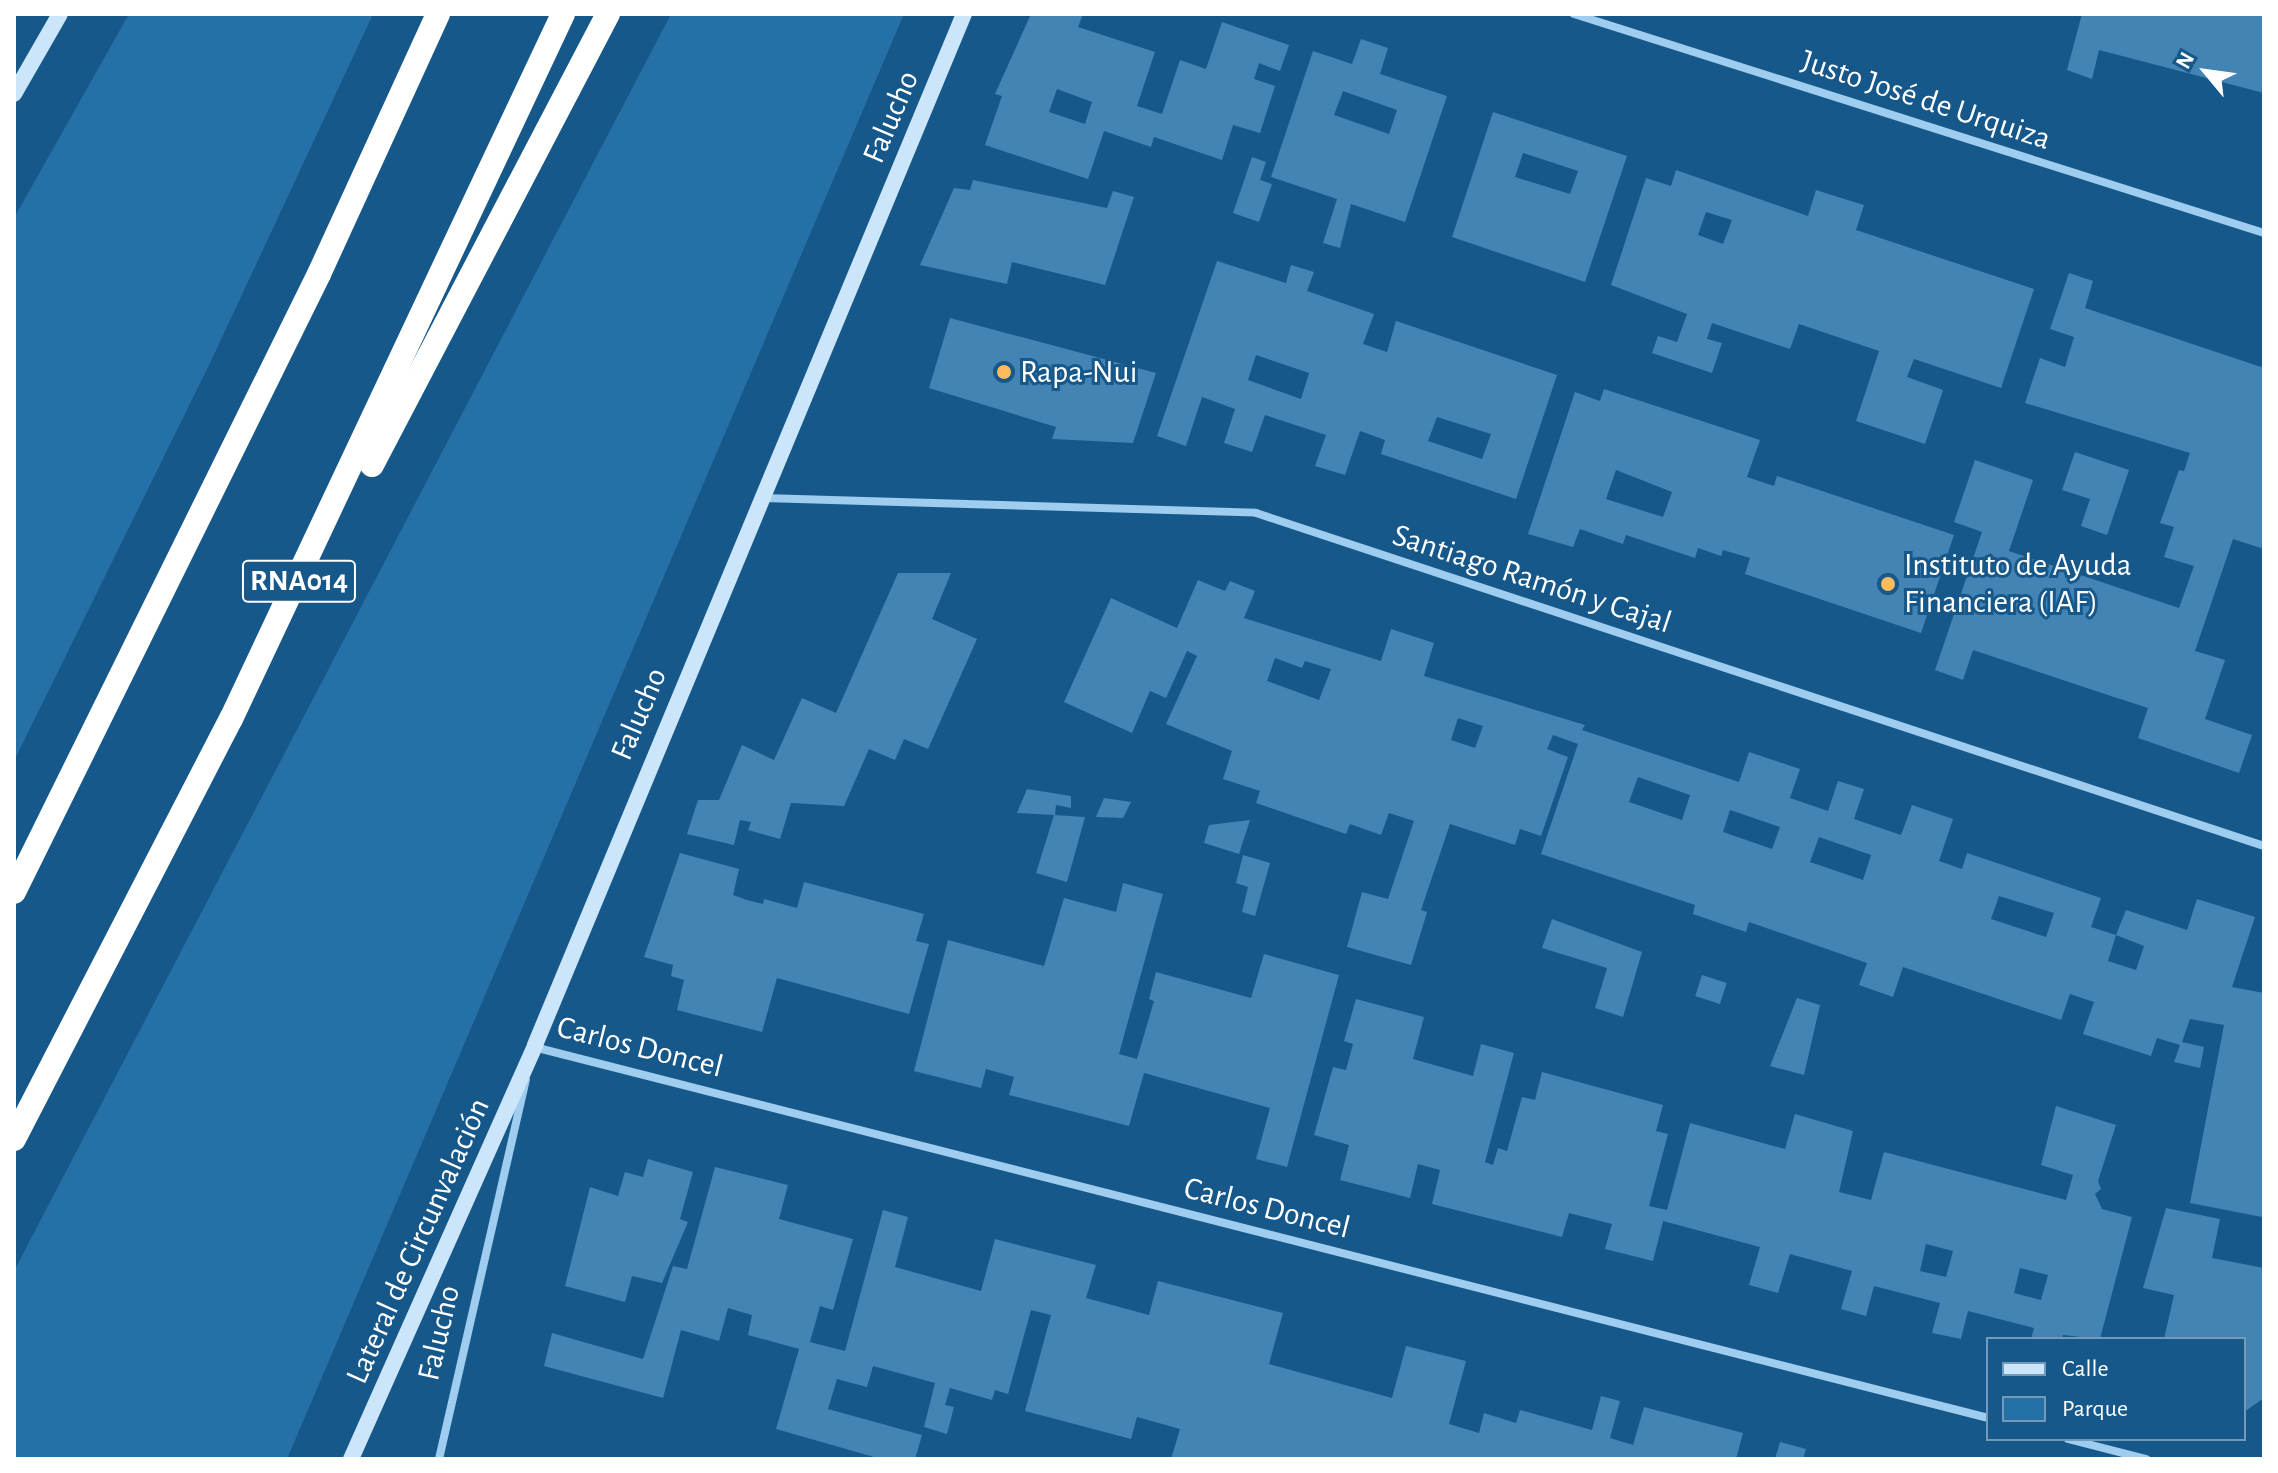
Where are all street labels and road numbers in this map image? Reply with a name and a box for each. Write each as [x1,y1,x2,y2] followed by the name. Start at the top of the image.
[1796,42,2056,158] street label: Justo José de Urquiza
[854,65,928,169] street label: Falucho
[1388,516,1676,642] street label: Santiago Ramón y Cajal
[241,555,357,607] road number: RNA014
[602,662,676,766] street label: Falucho
[553,1008,727,1086] street label: Carlos Doncel
[338,1092,498,1390] street label: Lateral de Circunvalación
[1180,1169,1354,1247] street label: Carlos Doncel
[409,1282,469,1384] street label: Falucho

